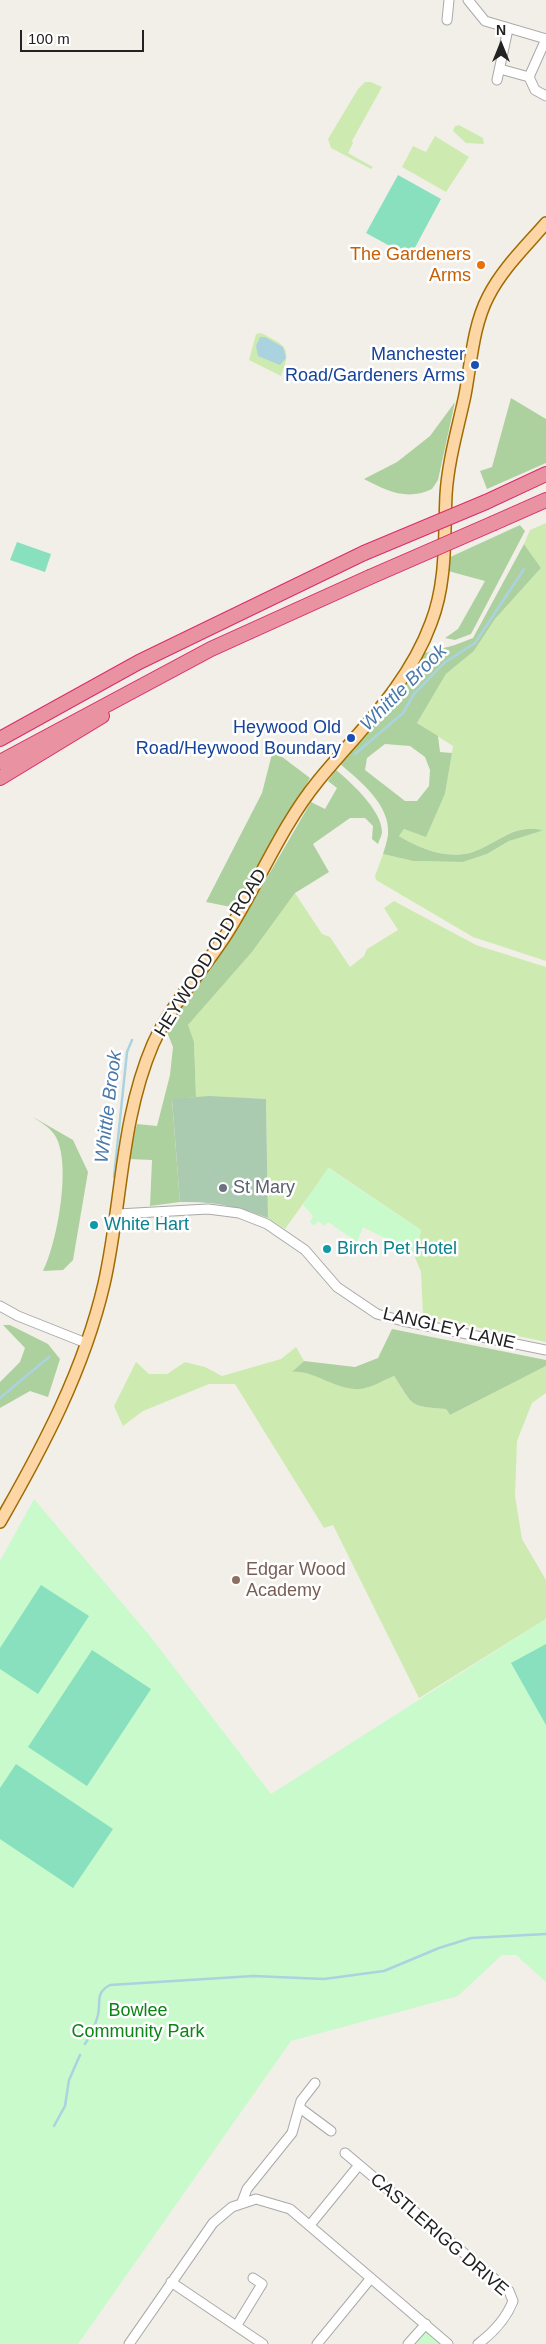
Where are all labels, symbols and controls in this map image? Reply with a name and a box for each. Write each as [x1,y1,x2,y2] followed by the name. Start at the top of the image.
[22,20,146,52] scale bar
[476,20,526,70] north arrow
[496,22,506,38] text: N
[28,30,70,47] text: 100 m
[350,244,471,286] place label: The Gardeners Arms
[475,259,487,271] marker: The Gardeners Arms
[285,344,465,386] place label: Manchester Road/Gardeners Arms
[469,359,481,371] marker: Manchester Road/Gardeners Arms
[356,640,452,736] water label: Whittle Brook
[136,717,341,760] place label: Heywood Old Road/Heywood Boundary
[345,732,357,744] marker: Heywood Old Road/Heywood Boundary
[150,865,272,1041] street label: HEYWOOD OLD ROAD
[91,1050,127,1164] water label: Whittle Brook
[233,1177,295,1199] place label: St Mary
[217,1182,229,1194] marker: St Mary
[104,1214,189,1236] place label: White Hart
[88,1219,100,1231] marker: White Hart
[337,1238,457,1260] place label: Birch Pet Hotel
[321,1243,333,1255] marker: Birch Pet Hotel
[381,1303,517,1355] street label: LANGLEY LANE
[246,1559,346,1602] place label: Edgar Wood Academy
[230,1574,242,1586] marker: Edgar Wood Academy
[71,2000,205,2042] park label: Bowlee Community Park
[365,2169,513,2301] street label: CASTLERIGG DRIVE

